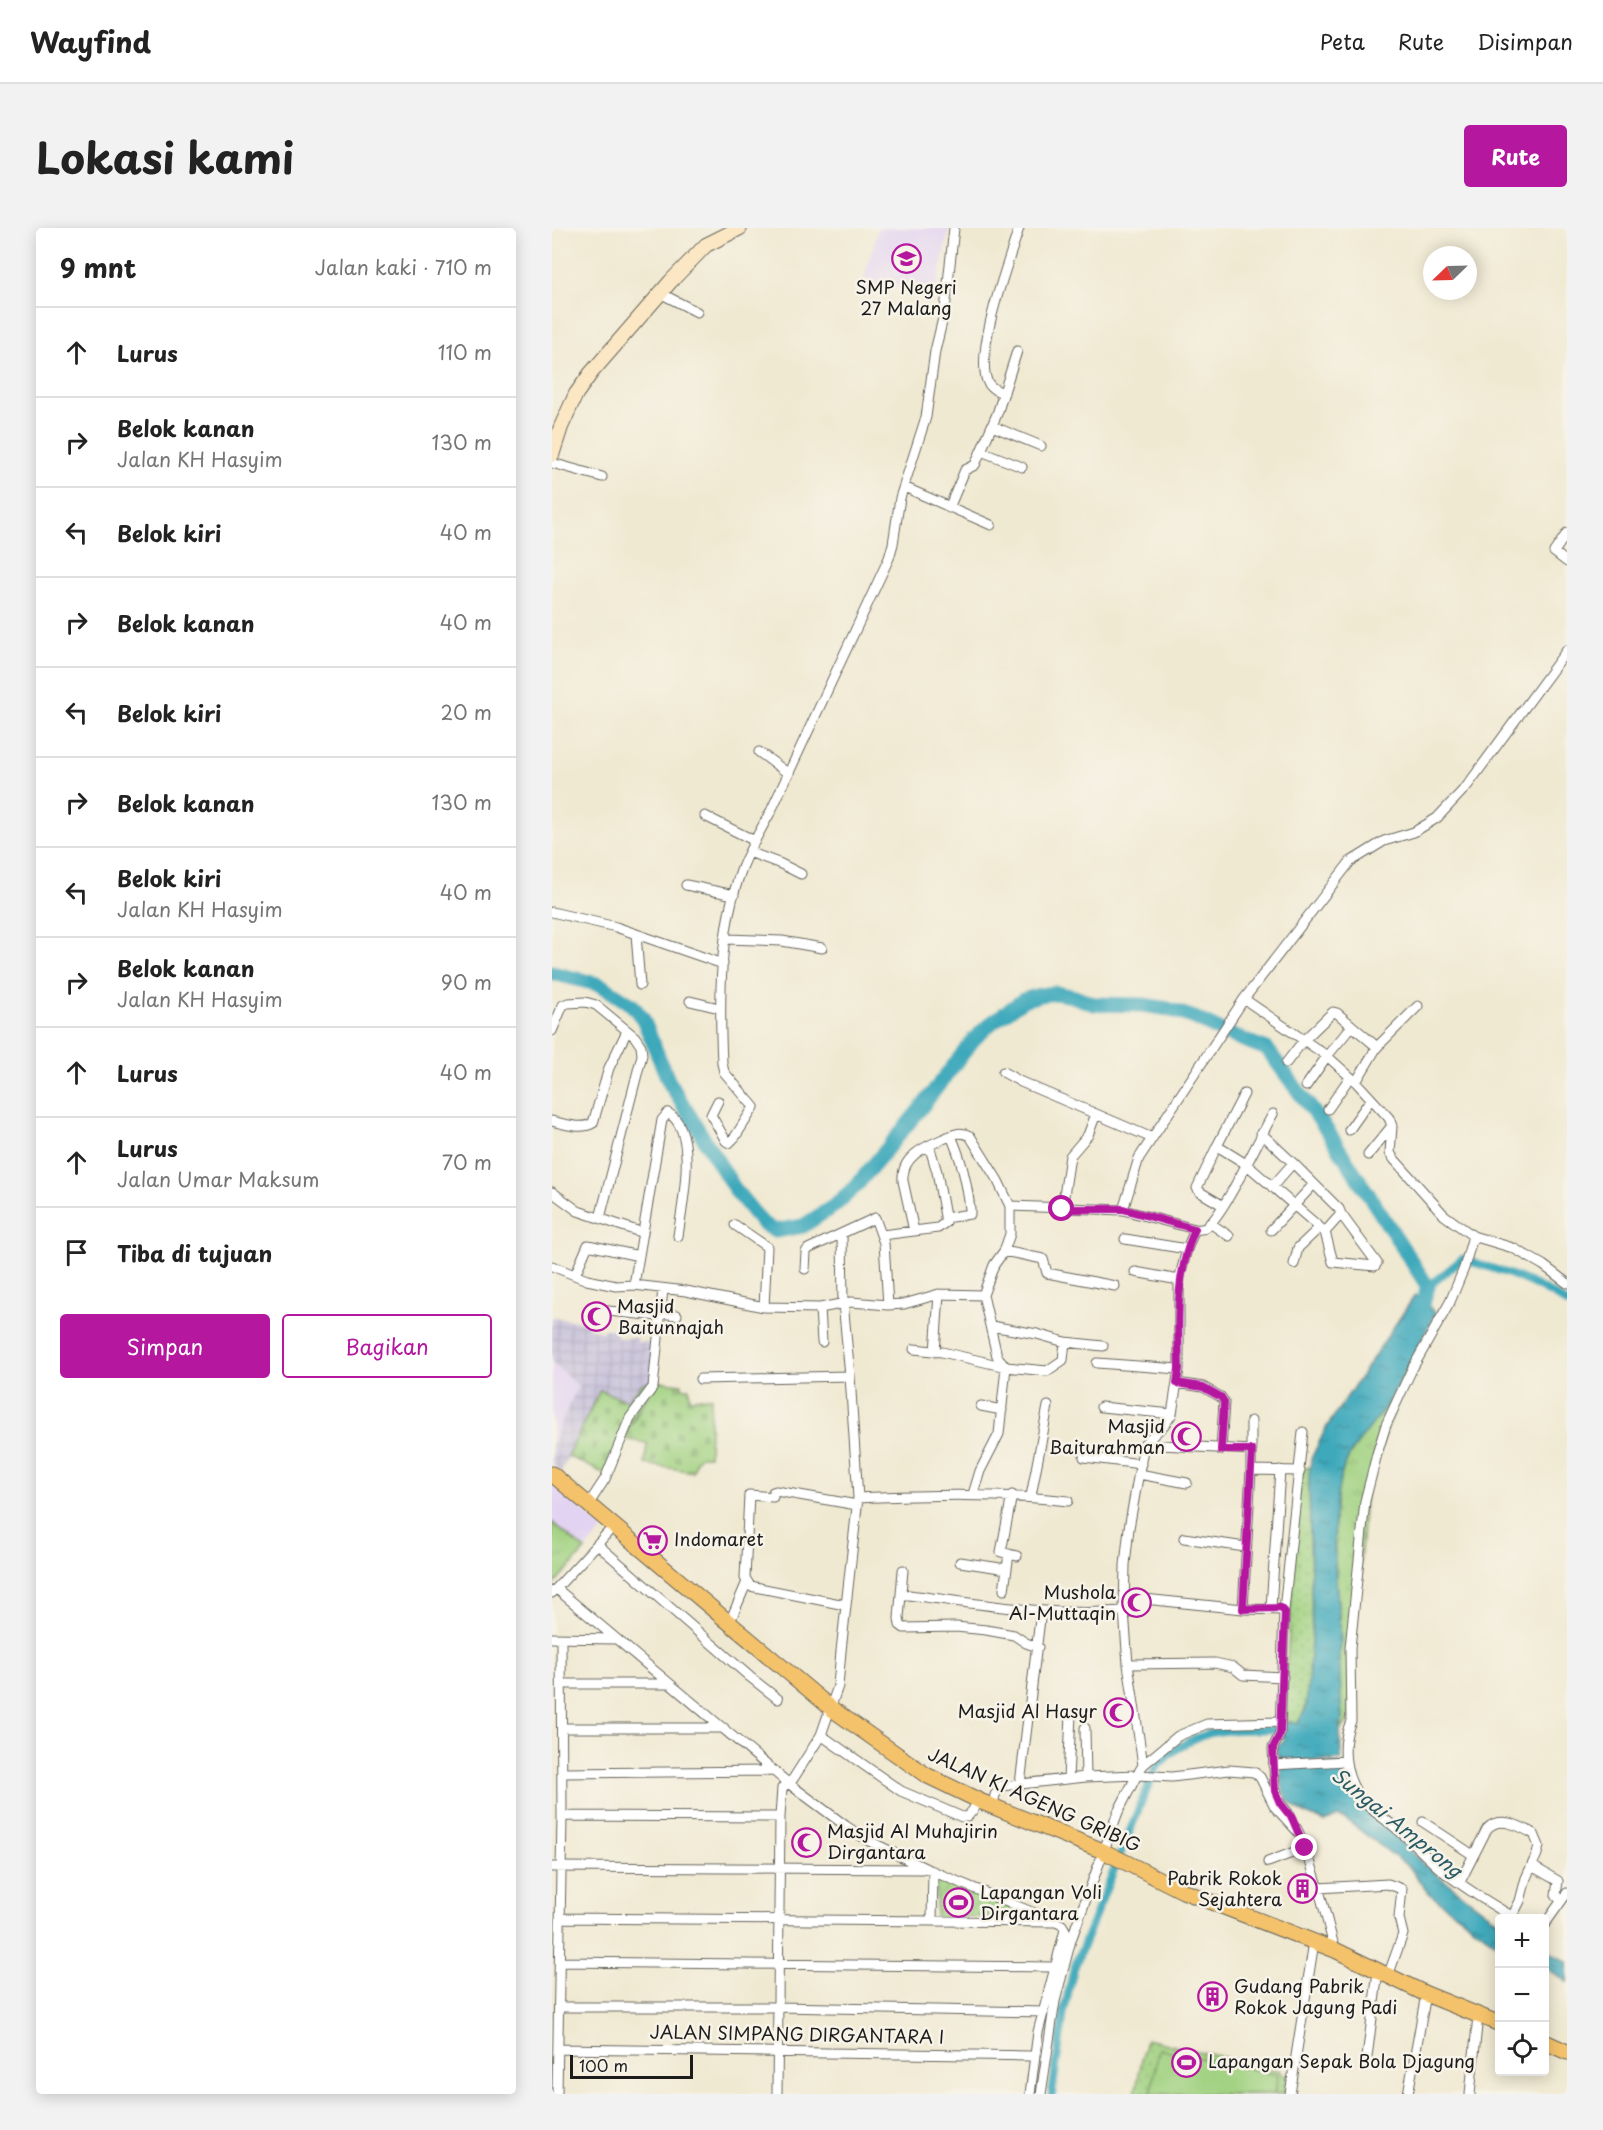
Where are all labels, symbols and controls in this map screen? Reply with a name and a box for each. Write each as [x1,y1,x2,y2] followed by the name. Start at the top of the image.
[30,20,151,63] text: Wayfind
[1320,25,1365,57] text: Peta
[1398,25,1444,57] text: Rute
[1477,25,1573,57] text: Disimpan
[36,125,294,188] text: Lokasi kami
[1464,125,1567,187] button: Rute
[890,243,922,275] school or university icon: SMP Negeri 27 Malang
[1423,246,1477,300] north arrow
[60,248,136,287] text: 9 mnt
[315,252,492,282] text: Jalan kaki · 710 m
[855,273,957,321] place label: SMP Negeri 27 Malang
[60,336,93,369] icon: ahead
[117,336,178,369] text: Lurus
[438,337,492,367] text: 110 m
[117,411,254,444] text: Belok kanan
[60,426,93,459] icon: right
[432,427,492,457] text: 130 m
[117,444,283,474] text: Jalan KH Hasyim
[60,516,93,549] icon: left
[117,516,221,549] text: Belok kiri
[440,517,492,547] text: 40 m
[60,606,93,639] icon: right
[117,606,254,639] text: Belok kanan
[440,607,492,637] text: 40 m
[60,696,93,729] icon: left
[117,696,221,729] text: Belok kiri
[440,697,492,727] text: 20 m
[60,786,93,819] icon: right
[117,786,254,819] text: Belok kanan
[432,787,492,817] text: 130 m
[117,861,221,894] text: Belok kiri
[60,876,93,909] icon: left
[440,877,492,907] text: 40 m
[117,894,283,924] text: Jalan KH Hasyim
[117,951,254,984] text: Belok kanan
[60,966,93,999] icon: right
[441,967,492,997] text: 90 m
[117,984,283,1014] text: Jalan KH Hasyim
[60,1056,93,1089] icon: ahead
[117,1056,178,1089] text: Lurus
[440,1057,492,1087] text: 40 m
[117,1131,178,1164] text: Lurus
[60,1146,93,1179] icon: ahead
[442,1147,492,1177] text: 70 m
[117,1164,320,1194] text: Jalan Umar Maksum
[1048,1195,1074,1221] route start
[60,1236,93,1269] icon: arrive
[117,1236,272,1269] text: Tiba di tujuan
[617,1292,724,1340] place label: Masjid Baitunnajah
[580,1301,612,1333] mosque icon: Masjid Baitunnajah
[60,1314,270,1378] button: Simpan
[282,1314,492,1378] button: Bagikan
[1049,1412,1165,1460] place label: Masjid Baiturahman
[1170,1421,1202,1453] mosque icon: Masjid Baiturahman
[637,1524,669,1556] supermarket icon: Indomaret
[674,1525,764,1552] place label: Indomaret
[1009,1578,1117,1626] place label: Mushola Al-Muttaqin
[1121,1587,1153,1619] mosque icon: Mushola Al-Muttaqin
[1102,1696,1134,1728] mosque icon: Masjid Al Hasyr
[958,1697,1098,1724] place label: Masjid Al Hasyr
[924,1739,1145,1858] street label: JALAN KI AGENG GRIBIG
[1326,1760,1471,1886] water label: Sungai Amprong
[827,1817,998,1865] place label: Masjid Al Muhajirin Dirgantara
[790,1826,822,1858] mosque icon: Masjid Al Muhajirin Dirgantara
[1291,1834,1317,1860] route end
[1167,1864,1282,1912] place label: Pabrik Rokok Sejahtera
[1287,1873,1319,1905] building icon: Pabrik Rokok Sejahtera
[980,1878,1102,1926] place label: Lapangan Voli Dirgantara
[943,1887,975,1919] sports icon: Lapangan Voli Dirgantara
[1495,1914,1549,2076] map controls
[1495,1914,1549,1968] button: +
[1495,1968,1549,2022] button: −
[1234,1972,1398,2020] place label: Gudang Pabrik Rokok Jagung Padi
[1197,1981,1229,2013] building icon: Gudang Pabrik Rokok Jagung Padi
[649,2017,945,2050] street label: JALAN SIMPANG DIRGANTARA I
[1495,2022,1549,2076] button: locate
[1171,2046,1203,2078] sports icon: Lapangan Sepak Bola Djagung
[1208,2047,1475,2074] place label: Lapangan Sepak Bola Djagung
[570,2052,693,2080] scale bar
[579,2053,628,2077] text: 100 m

